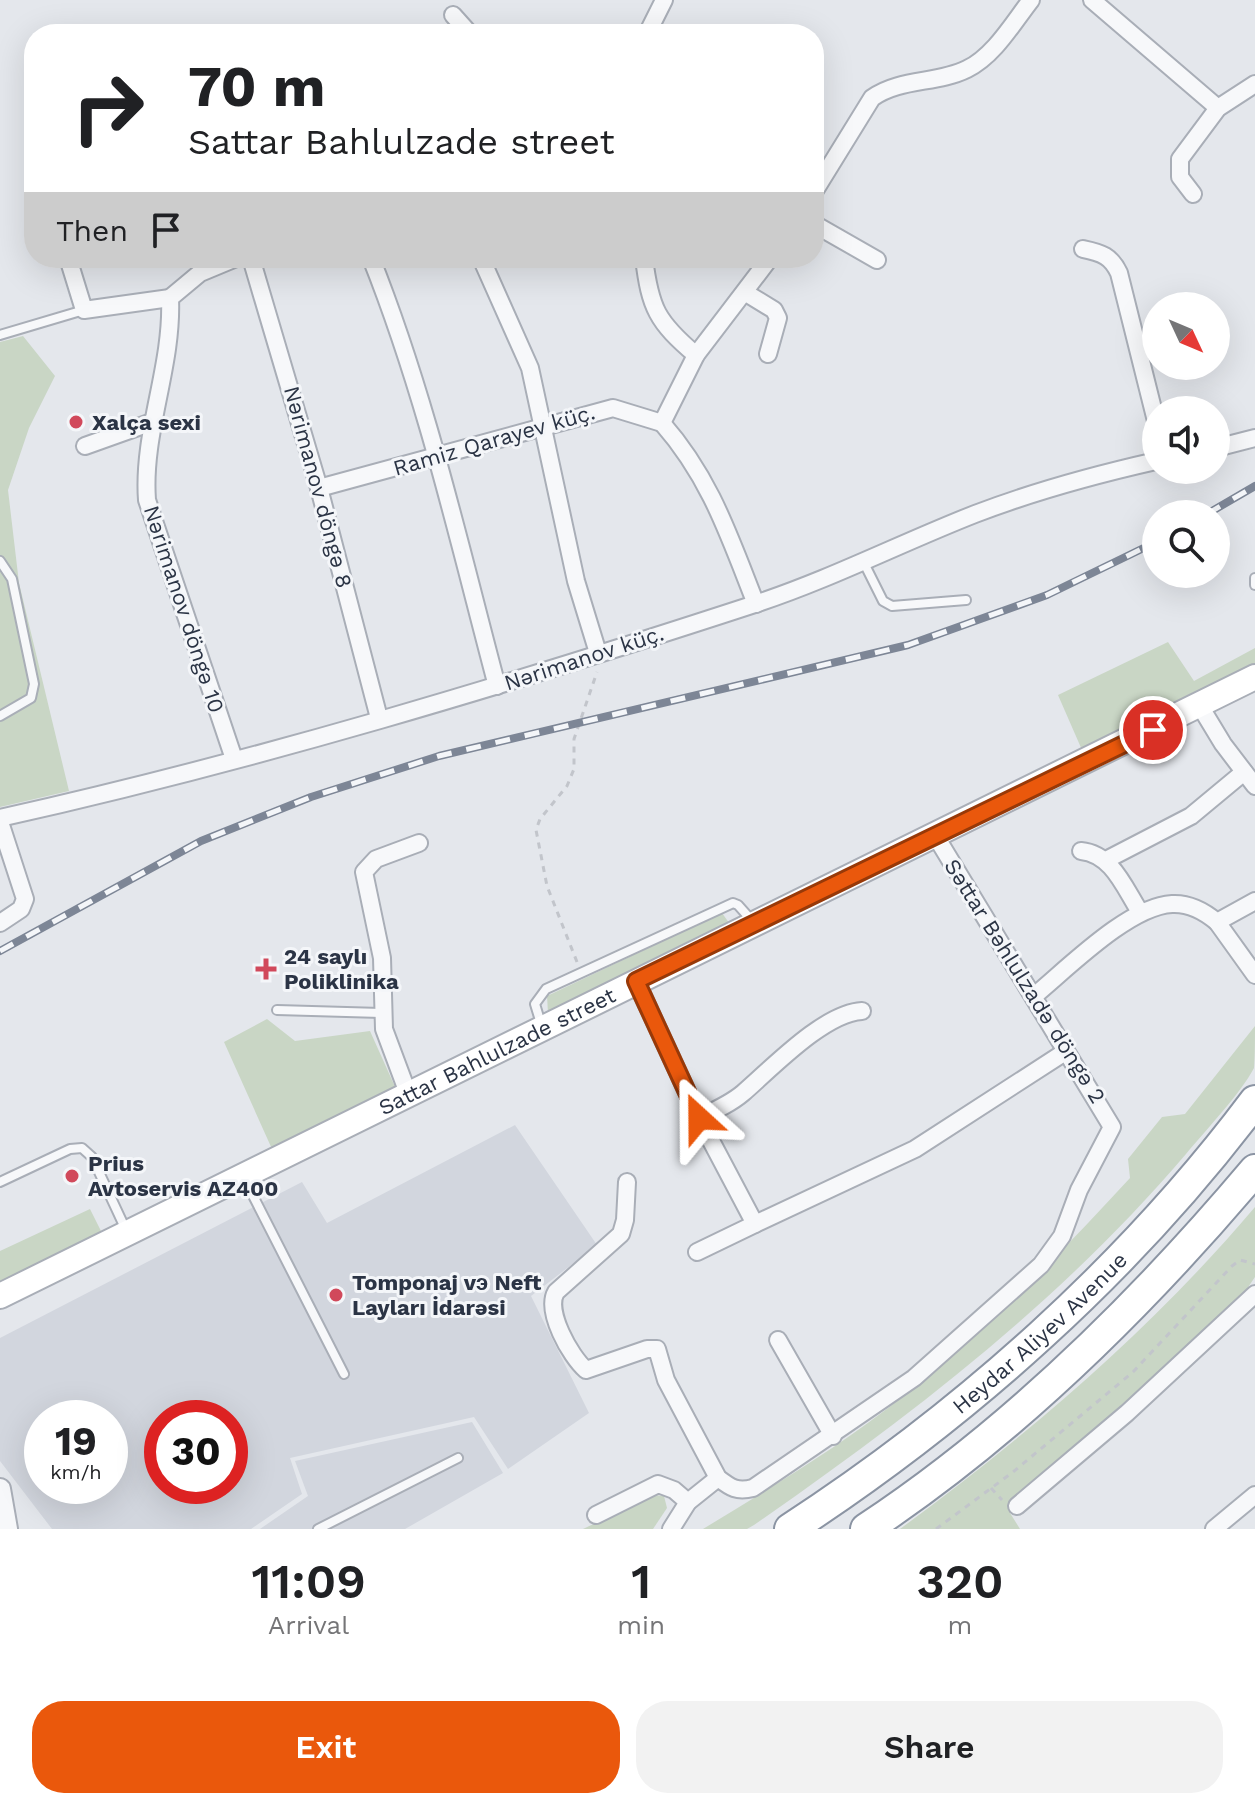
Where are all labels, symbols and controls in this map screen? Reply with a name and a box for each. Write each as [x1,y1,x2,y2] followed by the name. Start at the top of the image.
[188,54,325,120] text: 70 m
[56,56,160,160] icon: right
[188,121,615,163] text: Sattar Bahlulzade street
[144,208,188,252] icon: arrive
[56,213,128,248] text: Then
[1142,292,1230,380] north arrow
[1142,292,1230,588] map controls
[279,383,357,591] street label: Nərimanov döngə 8
[1142,396,1230,484] button: sound
[390,399,598,481] street label: Ramiz Qarayev küç.
[92,410,201,435] place label: Xalça sexi
[67,413,85,431] marker: Xalça sexi
[1142,500,1230,588] button: search
[139,502,229,716] street label: Nərimanov döngə 10
[501,620,667,696] street label: Nərimanov küç.
[1119,696,1187,764] pin
[1131,708,1175,752] icon: arrive
[939,854,1111,1108] street label: Səttar Bəhlulzadə döngə 2
[284,944,399,994] place label: 24 saylı Poliklinika
[255,958,277,980] marker: 24 saylı Poliklinika
[374,982,619,1120] street label: Sattar Bahlulzade street
[657,1076,741,1160] position arrow
[88,1151,278,1201] place label: Prius Avtoservis AZ400
[63,1167,81,1185] marker: Prius Avtoservis AZ400
[947,1247,1132,1419] street label: Heydar Aliyev Avenue
[352,1270,542,1320] place label: Tomponaj vэ Neft Layları İdarəsi
[327,1286,345,1304] marker: Tomponaj vэ Neft Layları İdarəsi
[144,1400,248,1504] speed limit sign: 30
[55,1418,97,1465] text: 19
[50,1460,102,1484] text: km/h
[251,1553,366,1610] text: 11:09
[631,1553,651,1610] text: 1
[916,1553,1004,1610] text: 320
[268,1610,349,1640] text: Arrival
[617,1610,665,1640] text: min
[948,1610,972,1640] text: m
[32,1701,620,1793] button: Exit
[636,1701,1223,1793] button: Share

